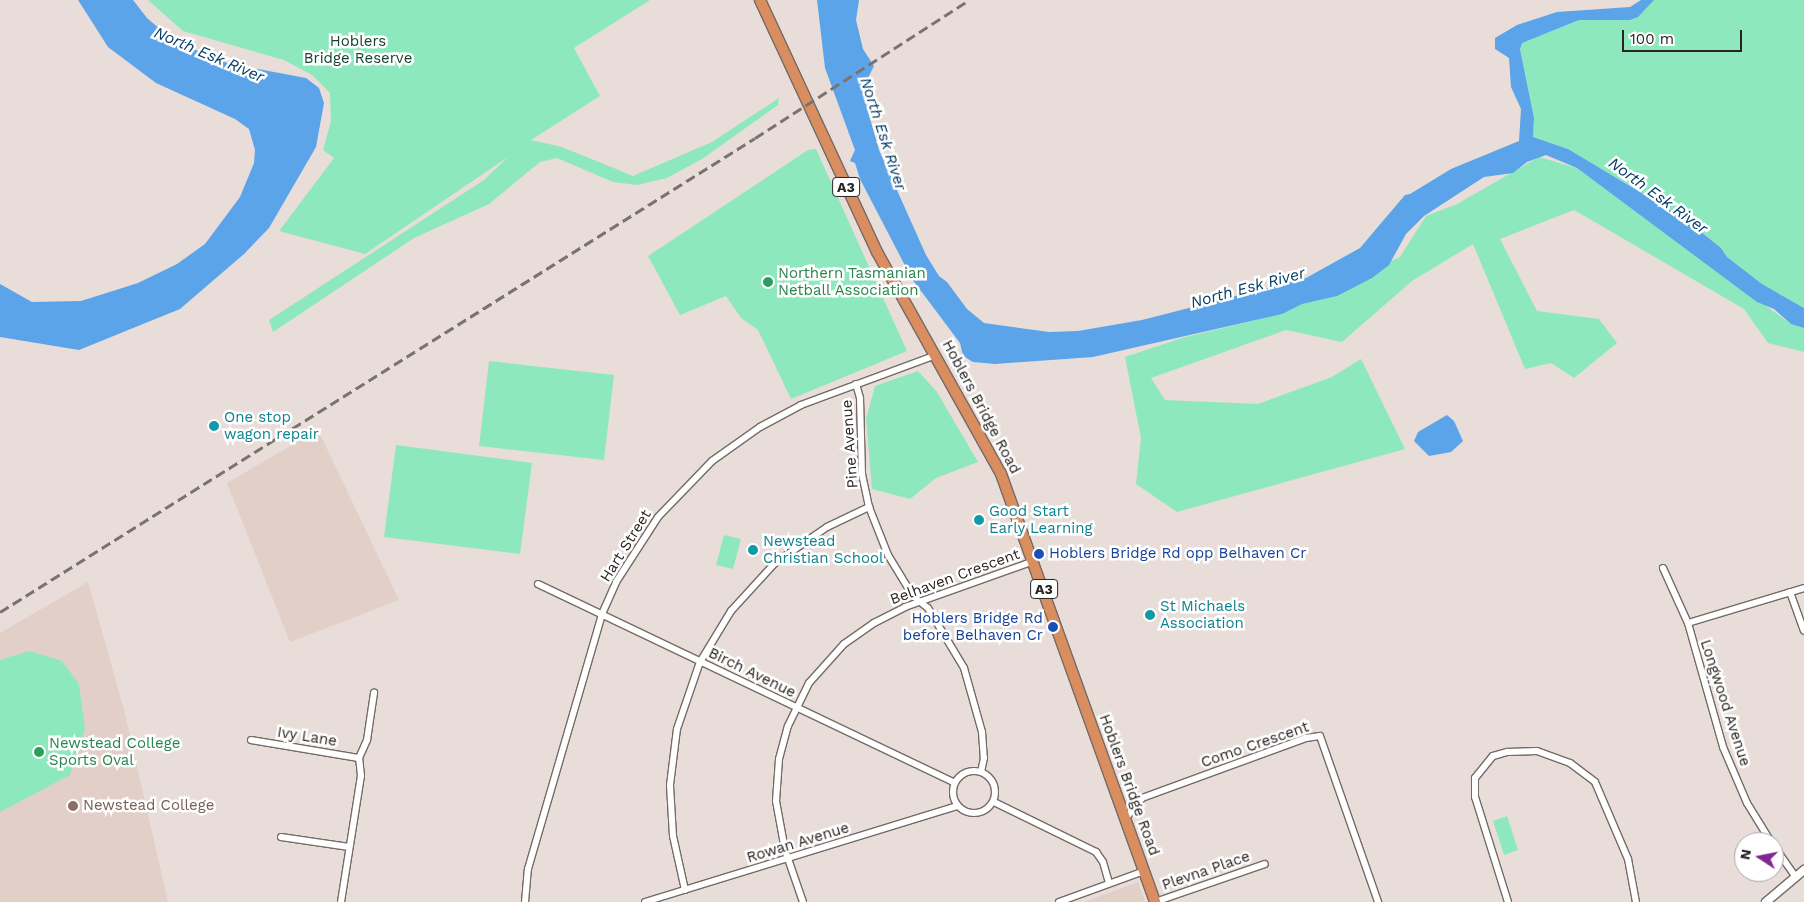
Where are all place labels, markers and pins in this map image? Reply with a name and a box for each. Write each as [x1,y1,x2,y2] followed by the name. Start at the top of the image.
[778,264,926,299] place label: Northern Tasmanian Netball Association
[762,276,774,288] marker: Northern Tasmanian Netball Association
[224,408,319,443] place label: One stop wagon repair
[208,420,220,432] marker: One stop wagon repair
[989,502,1093,537] place label: Good Start Early Learning
[973,514,985,526] marker: Good Start Early Learning
[763,532,884,567] place label: Newstead Christian School
[747,544,759,556] marker: Newstead Christian School
[1049,545,1306,563] place label: Hoblers Bridge Rd opp Belhaven Cr
[1033,548,1045,560] marker: Hoblers Bridge Rd opp Belhaven Cr
[1160,597,1245,632] place label: St Michaels Association
[903,609,1043,644] place label: Hoblers Bridge Rd before Belhaven Cr
[1144,609,1156,621] marker: St Michaels Association
[1047,621,1059,633] marker: Hoblers Bridge Rd before Belhaven Cr
[49,734,180,769] place label: Newstead College Sports Oval
[33,746,45,758] marker: Newstead College Sports Oval
[83,797,214,815] place label: Newstead College
[67,800,79,812] marker: Newstead College

